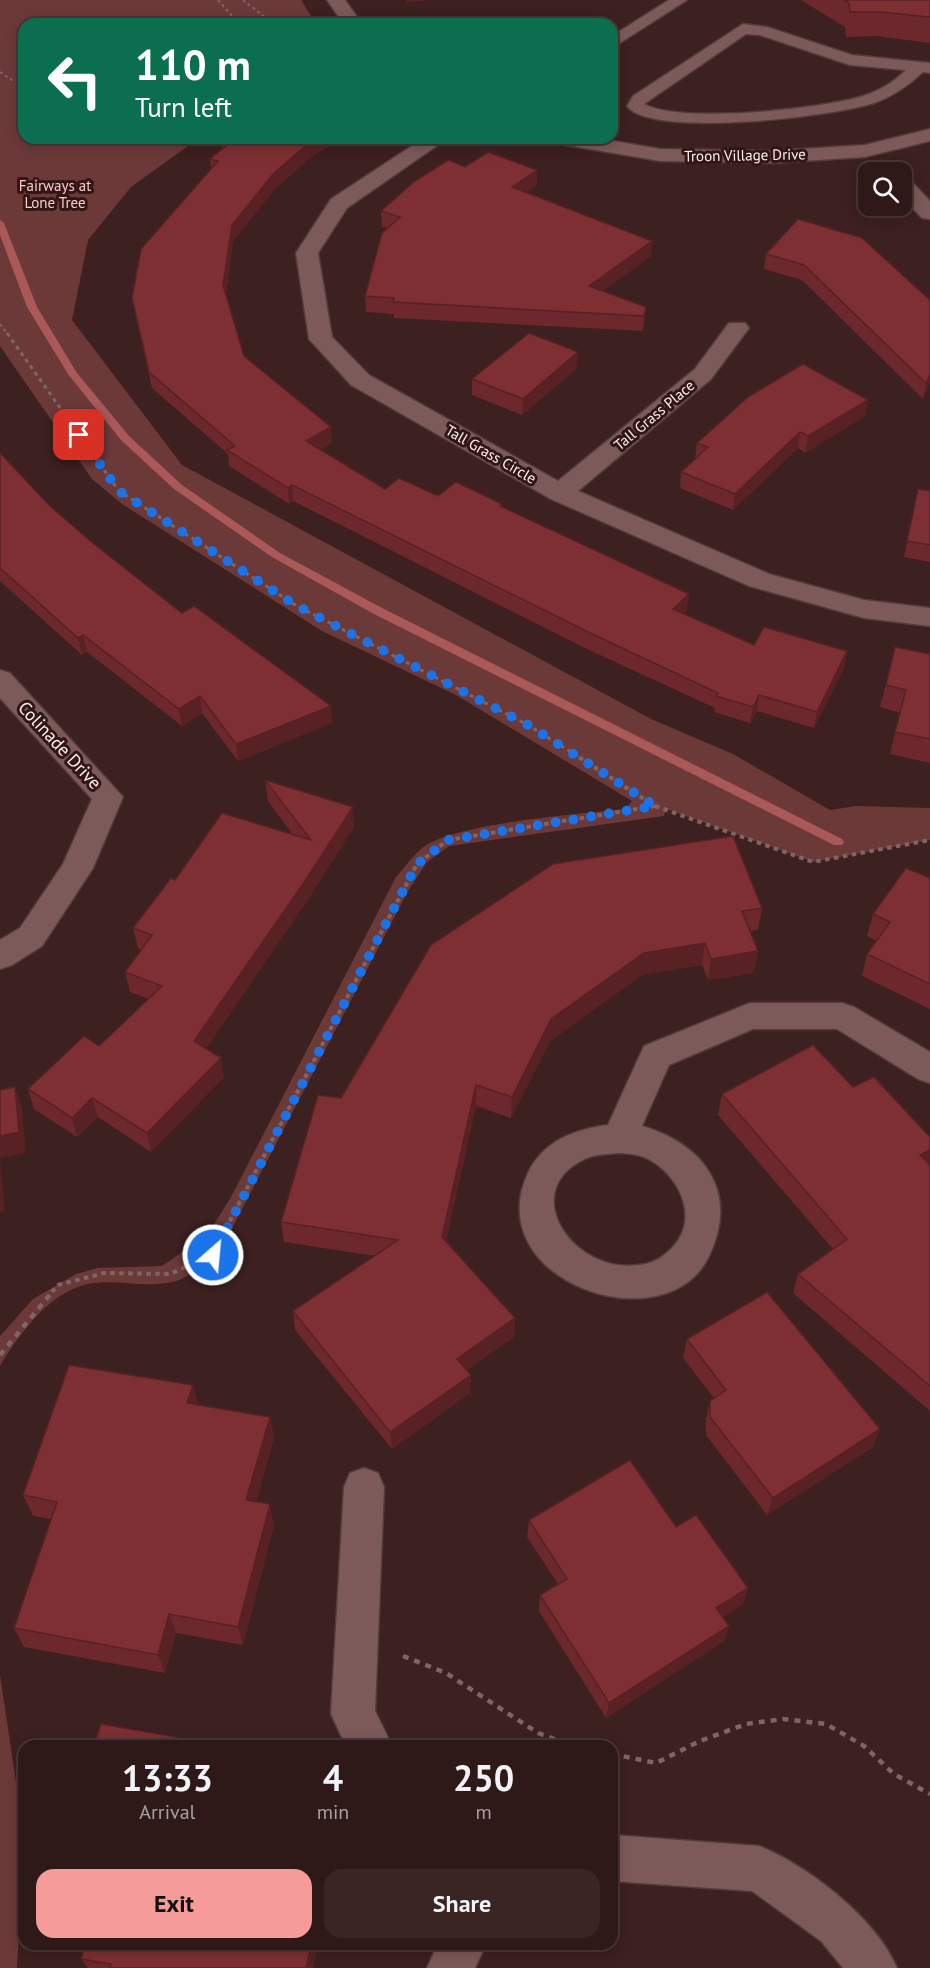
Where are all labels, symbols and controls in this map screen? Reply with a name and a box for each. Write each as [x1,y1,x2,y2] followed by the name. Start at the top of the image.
[135,37,251,92] text: 110 m
[36,42,114,120] icon: left
[135,90,232,124] text: Turn left
[684,144,806,166] street label: Troon Village Drive
[858,162,912,216] map controls
[858,162,912,216] button: search
[19,176,91,212] park label: Fairways at Lone Tree
[610,376,698,454] street label: Tall Grass Place
[53,409,104,460] pin
[62,418,95,451] icon: arrive
[442,420,540,488] street label: Tall Grass Circle
[13,696,107,794] street label: Colinade Drive
[181,1223,245,1287] position arrow
[122,1754,213,1801] text: 13:33
[323,1754,343,1801] text: 4
[453,1754,514,1801] text: 250
[139,1799,195,1825] text: Arrival
[317,1799,349,1825] text: min
[476,1799,492,1825] text: m
[36,1869,312,1938] button: Exit
[324,1869,600,1938] button: Share

